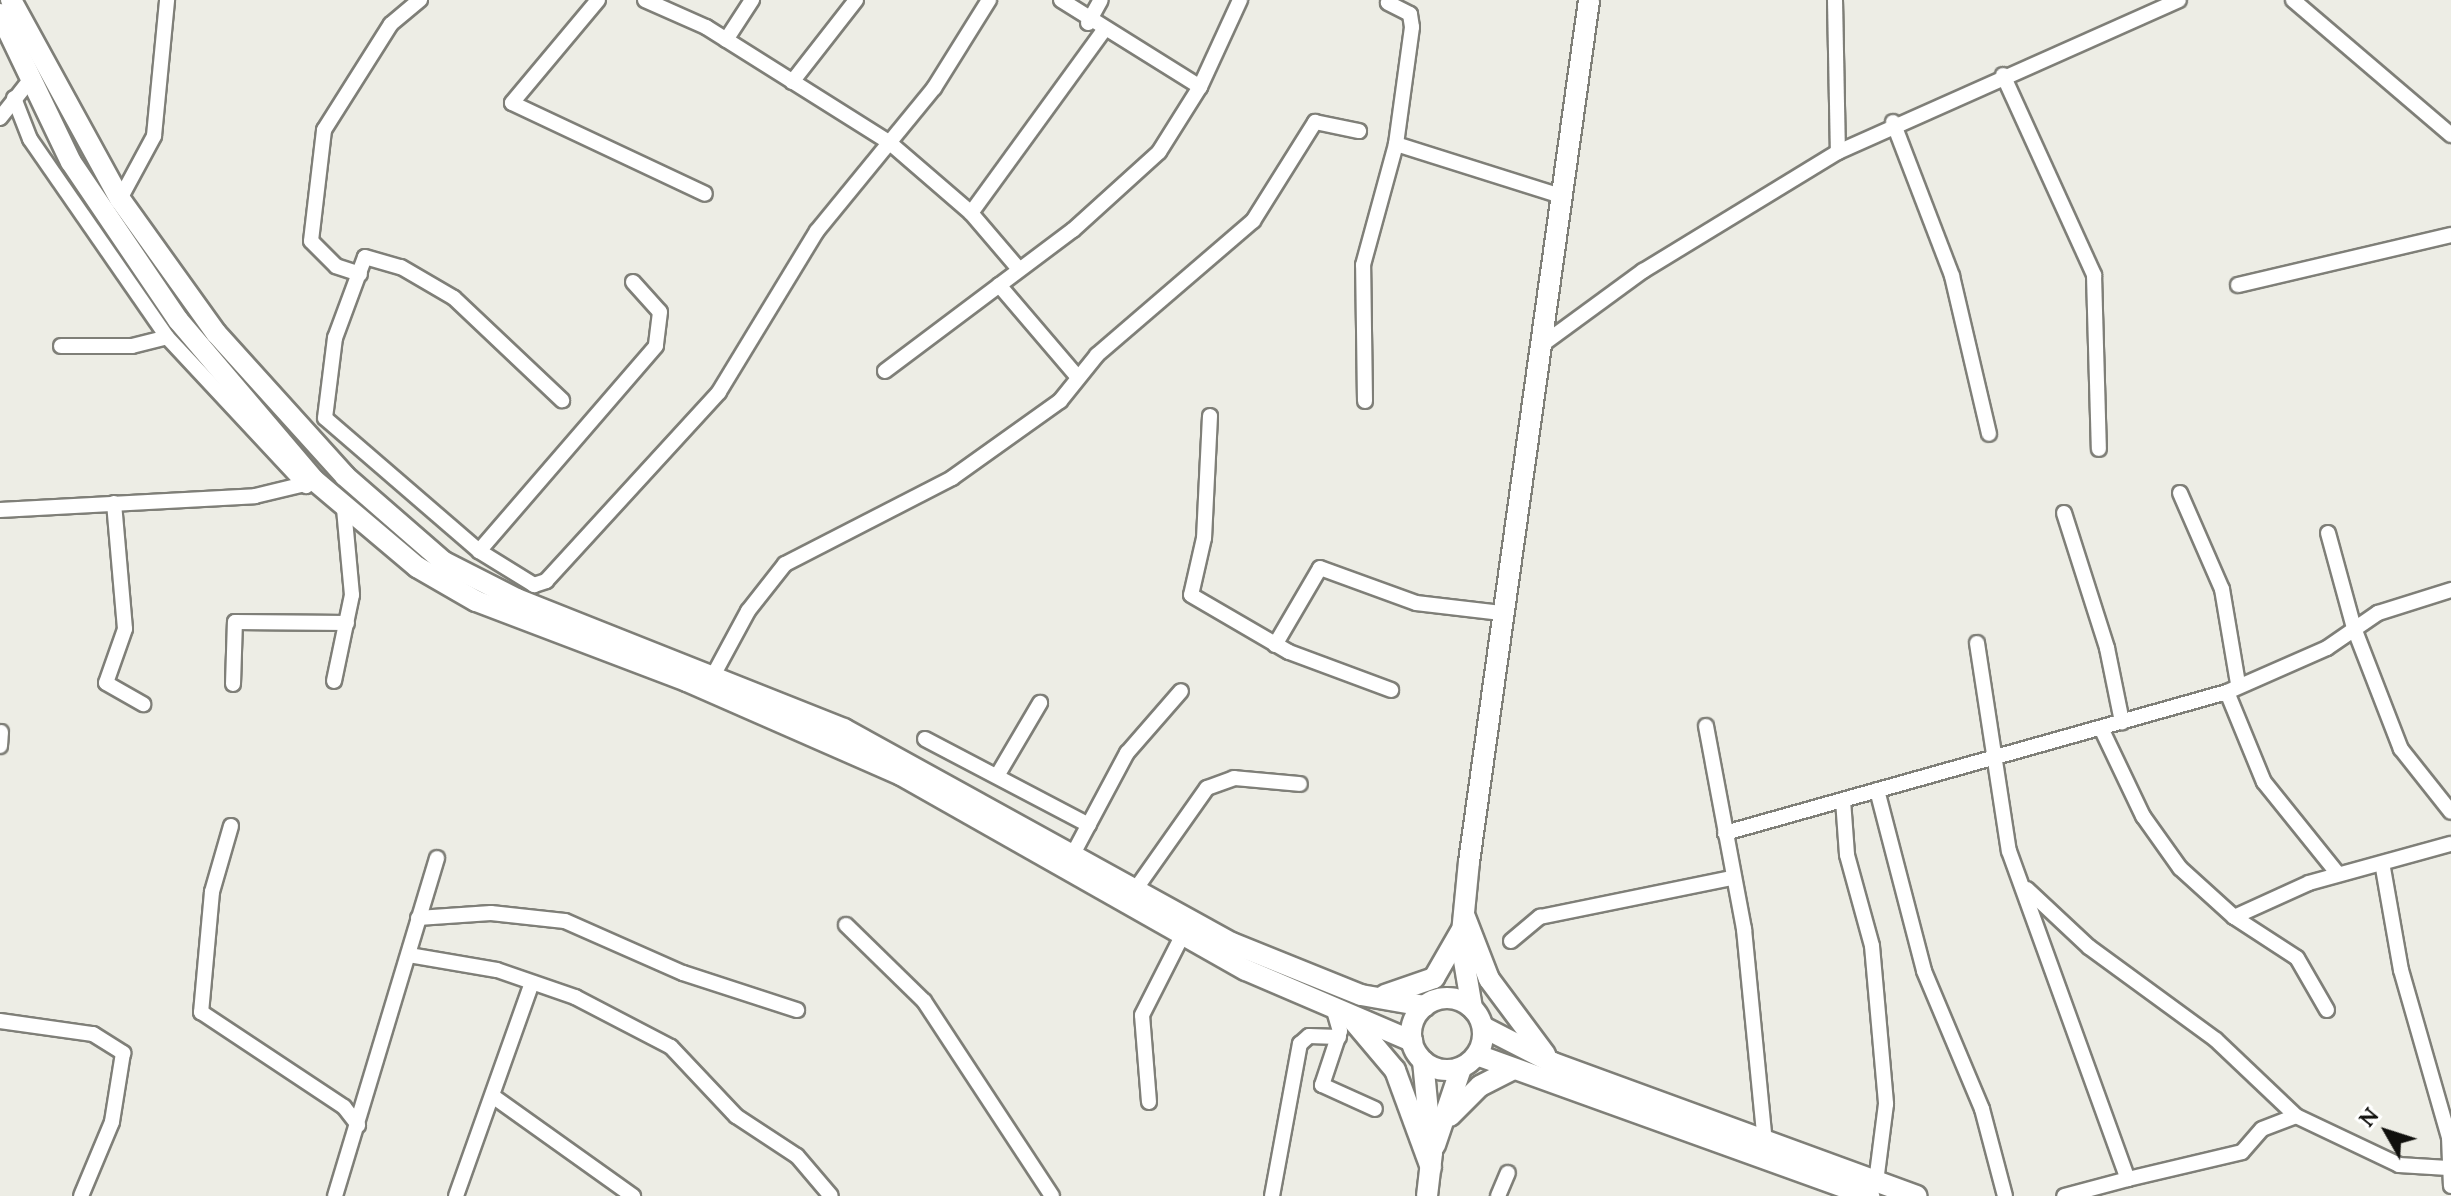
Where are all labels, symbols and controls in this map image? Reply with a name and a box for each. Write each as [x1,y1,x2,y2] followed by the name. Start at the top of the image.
[2347,1092,2427,1172] north arrow
[2352,1101,2385,1132] text: N

